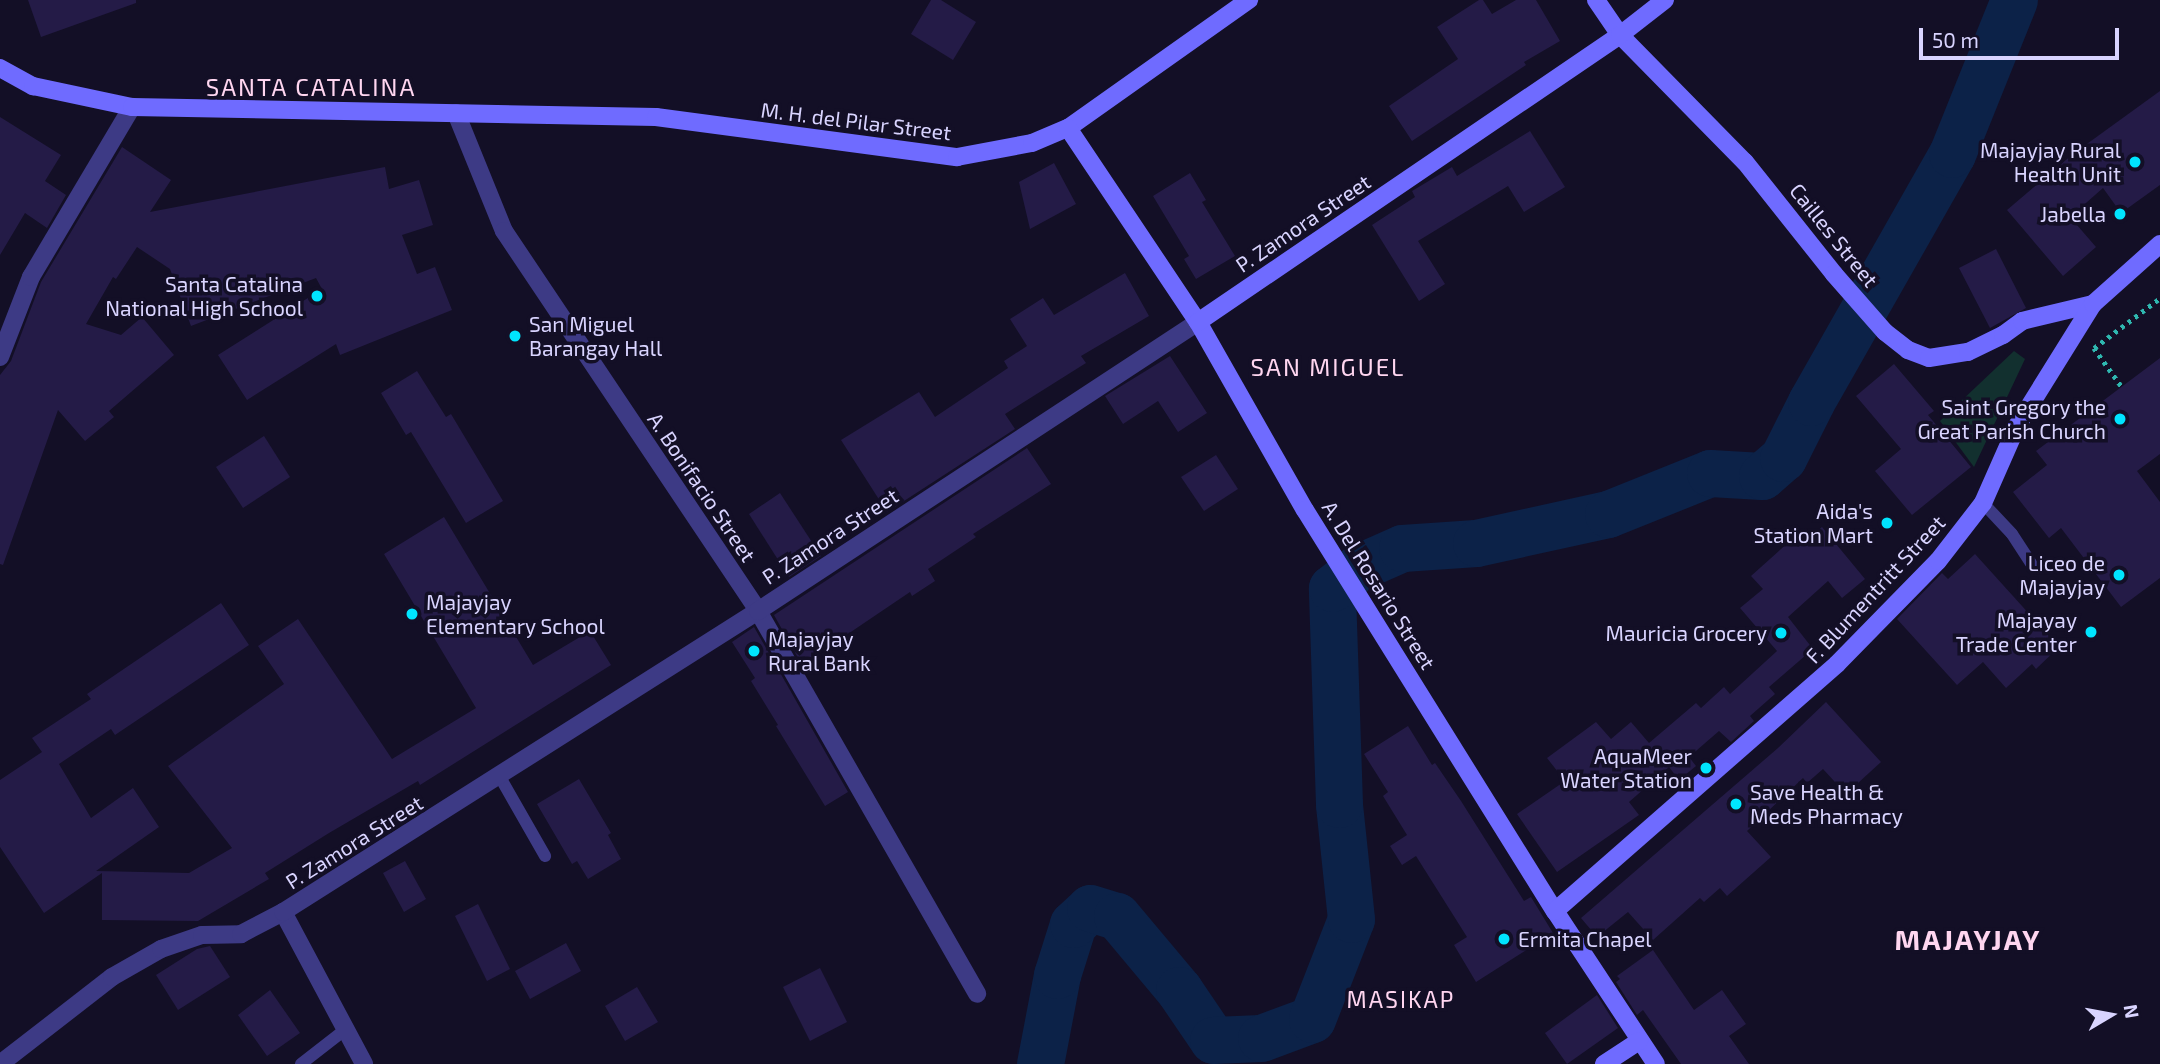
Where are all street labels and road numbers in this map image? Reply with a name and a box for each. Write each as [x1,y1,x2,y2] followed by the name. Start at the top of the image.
[759,97,953,145] street label: M. H. del Pilar Street
[1231,169,1375,277] street label: P. Zamora Street
[1785,178,1883,292] street label: Cailles Street
[643,407,761,567] street label: A. Bonifacio Street
[757,483,903,589] street label: P. Zamora Street
[1317,496,1441,674] street label: A. Del Rosario Street
[1800,510,1950,668] street label: F. Blumentritt Street
[281,790,427,894] street label: P. Zamora Street

